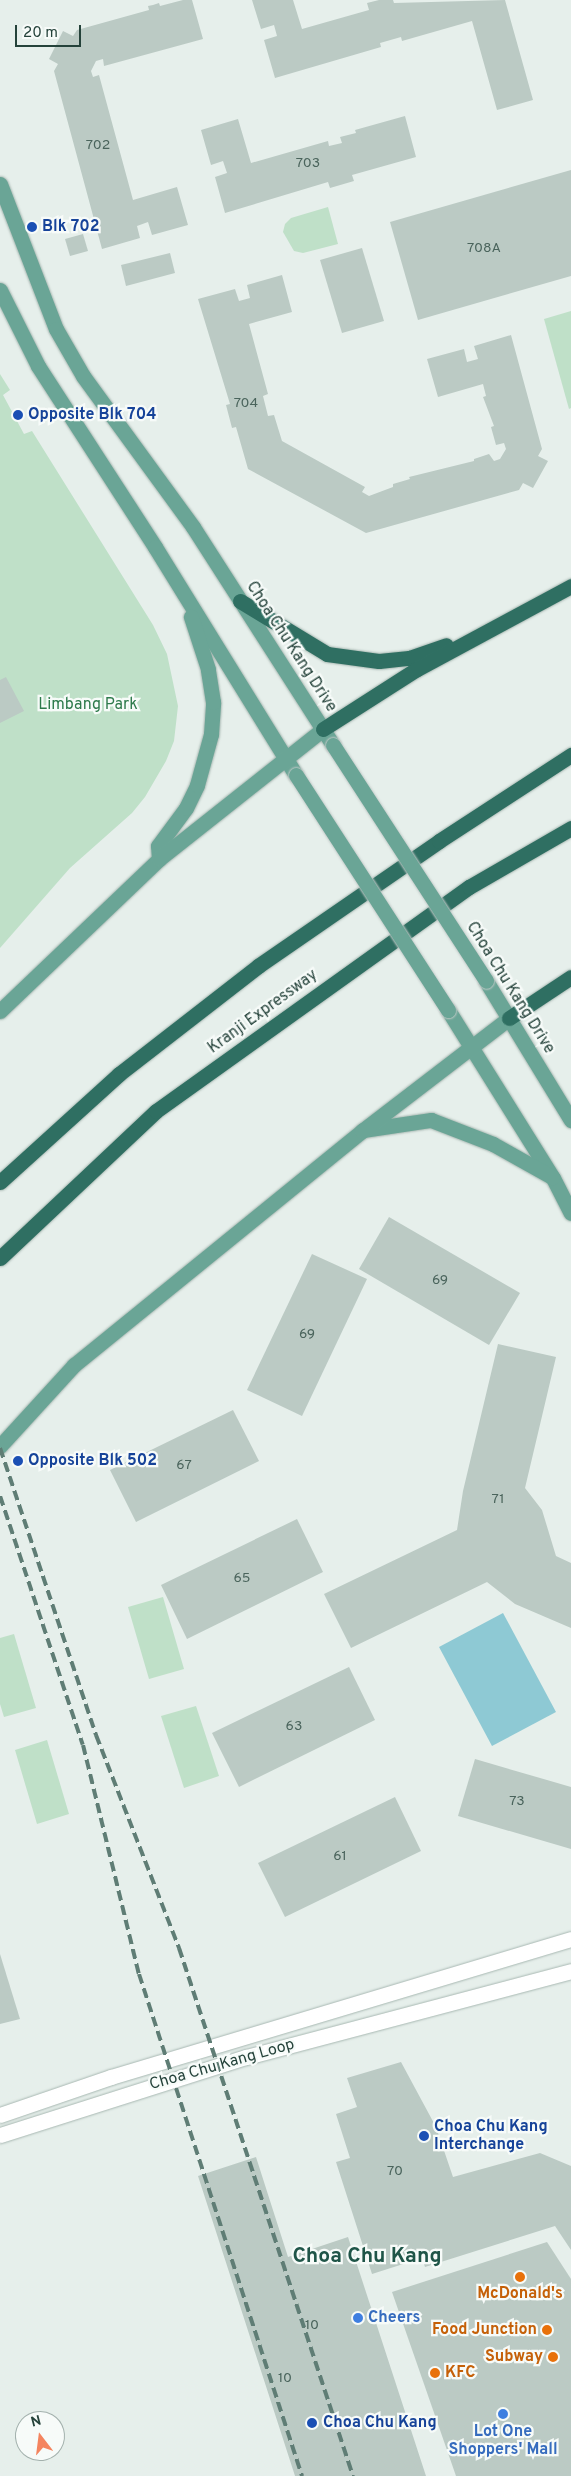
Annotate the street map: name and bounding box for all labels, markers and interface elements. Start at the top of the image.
scale bar [18,15,84,47]
text: 20 m [23,24,58,43]
house number: 702 [86,138,110,154]
house number: 703 [296,156,320,172]
place label: Blk 702 [42,217,100,237]
marker: Blk 702 [26,221,38,233]
house number: 708A [467,241,501,257]
house number: 704 [234,396,258,412]
place label: Opposite Blk 704 [28,405,156,425]
marker: Opposite Blk 704 [12,409,24,421]
street label: Choa Chu Kang Drive [242,578,340,716]
park label: Limbang Park [38,695,138,715]
street label: Choa Chu Kang Drive [462,918,558,1058]
street label: Kranji Expressway [205,966,321,1058]
house number: 69 [432,1273,448,1289]
house number: 69 [299,1327,315,1343]
place label: Opposite Blk 502 [28,1451,157,1471]
marker: Opposite Blk 502 [12,1455,24,1467]
house number: 67 [176,1458,192,1474]
house number: 71 [492,1492,504,1508]
house number: 65 [233,1571,251,1587]
house number: 63 [286,1719,302,1735]
house number: 73 [509,1794,525,1810]
house number: 61 [333,1849,347,1865]
street label: Choa Chu Kang Loop [147,2035,297,2095]
place label: Choa Chu Kang Interchange [434,2117,548,2155]
marker: Choa Chu Kang Interchange [418,2130,430,2142]
house number: 70 [387,2164,403,2180]
district label: Choa Chu Kang [292,2244,442,2270]
marker: McDonald's [514,2271,526,2283]
place label: McDonald's [477,2284,563,2304]
place label: Cheers [368,2308,420,2328]
marker: Cheers [352,2312,364,2324]
house number: 10 [305,2318,319,2334]
place label: Food Junction [432,2320,537,2340]
marker: Food Junction [541,2324,553,2336]
place label: Subway [485,2347,543,2367]
marker: Subway [547,2351,559,2363]
place label: KFC [445,2363,475,2383]
marker: KFC [429,2367,441,2379]
house number: 10 [278,2371,292,2387]
marker: Lot One Shoppers' Mall [497,2408,509,2420]
north arrow [15,2411,65,2461]
text: N [29,2412,43,2432]
place label: Choa Chu Kang [323,2413,437,2433]
marker: Choa Chu Kang [305,2416,319,2430]
place label: Lot One Shoppers' Mall [448,2422,558,2460]

